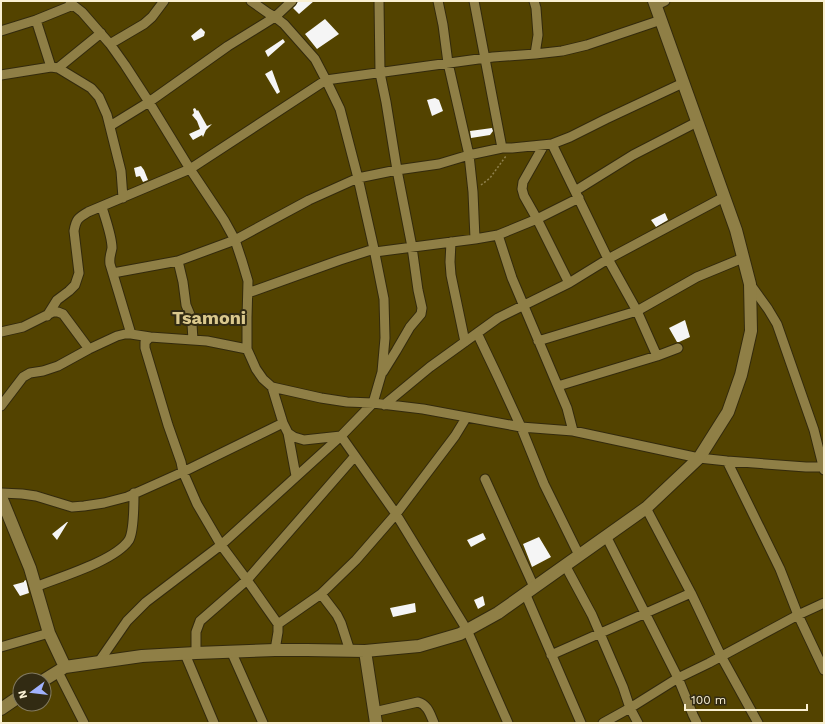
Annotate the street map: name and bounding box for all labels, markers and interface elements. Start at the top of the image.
district label: Tsamoni [172,307,246,328]
north arrow [12,672,52,712]
scale bar [685,686,807,712]
text: N [15,689,30,700]
text: 100 m [691,693,726,707]

